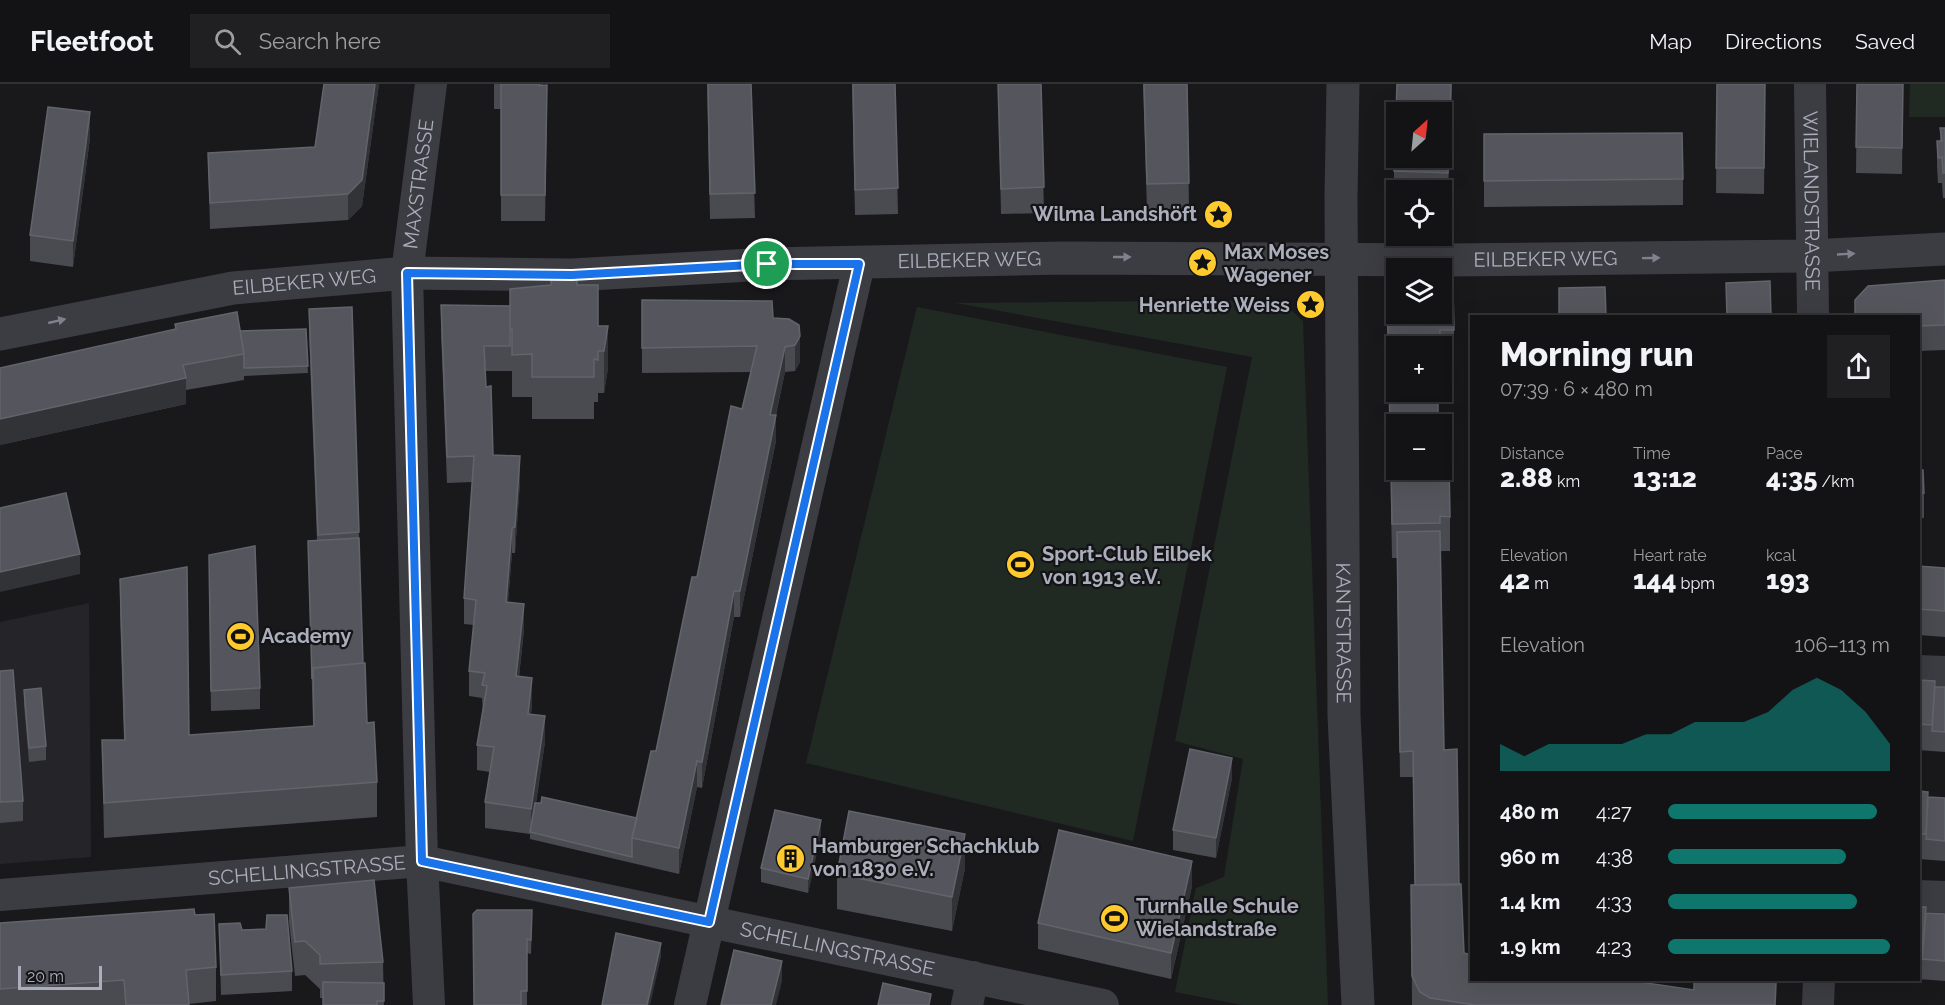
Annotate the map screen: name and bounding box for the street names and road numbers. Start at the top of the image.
street label: WIELANDSTRASSE [1798,111,1825,291]
street label: MAXSTRASSE [398,118,438,250]
street label: EILBEKER WEG [897,246,1042,273]
street label: EILBEKER WEG [1473,246,1618,272]
street label: EILBEKER WEG [231,264,377,300]
street label: KANTSTRASSE [1331,562,1356,704]
street label: SCHELLINGSTRASSE [207,850,407,890]
street label: SCHELLINGSTRASSE [738,917,937,981]

